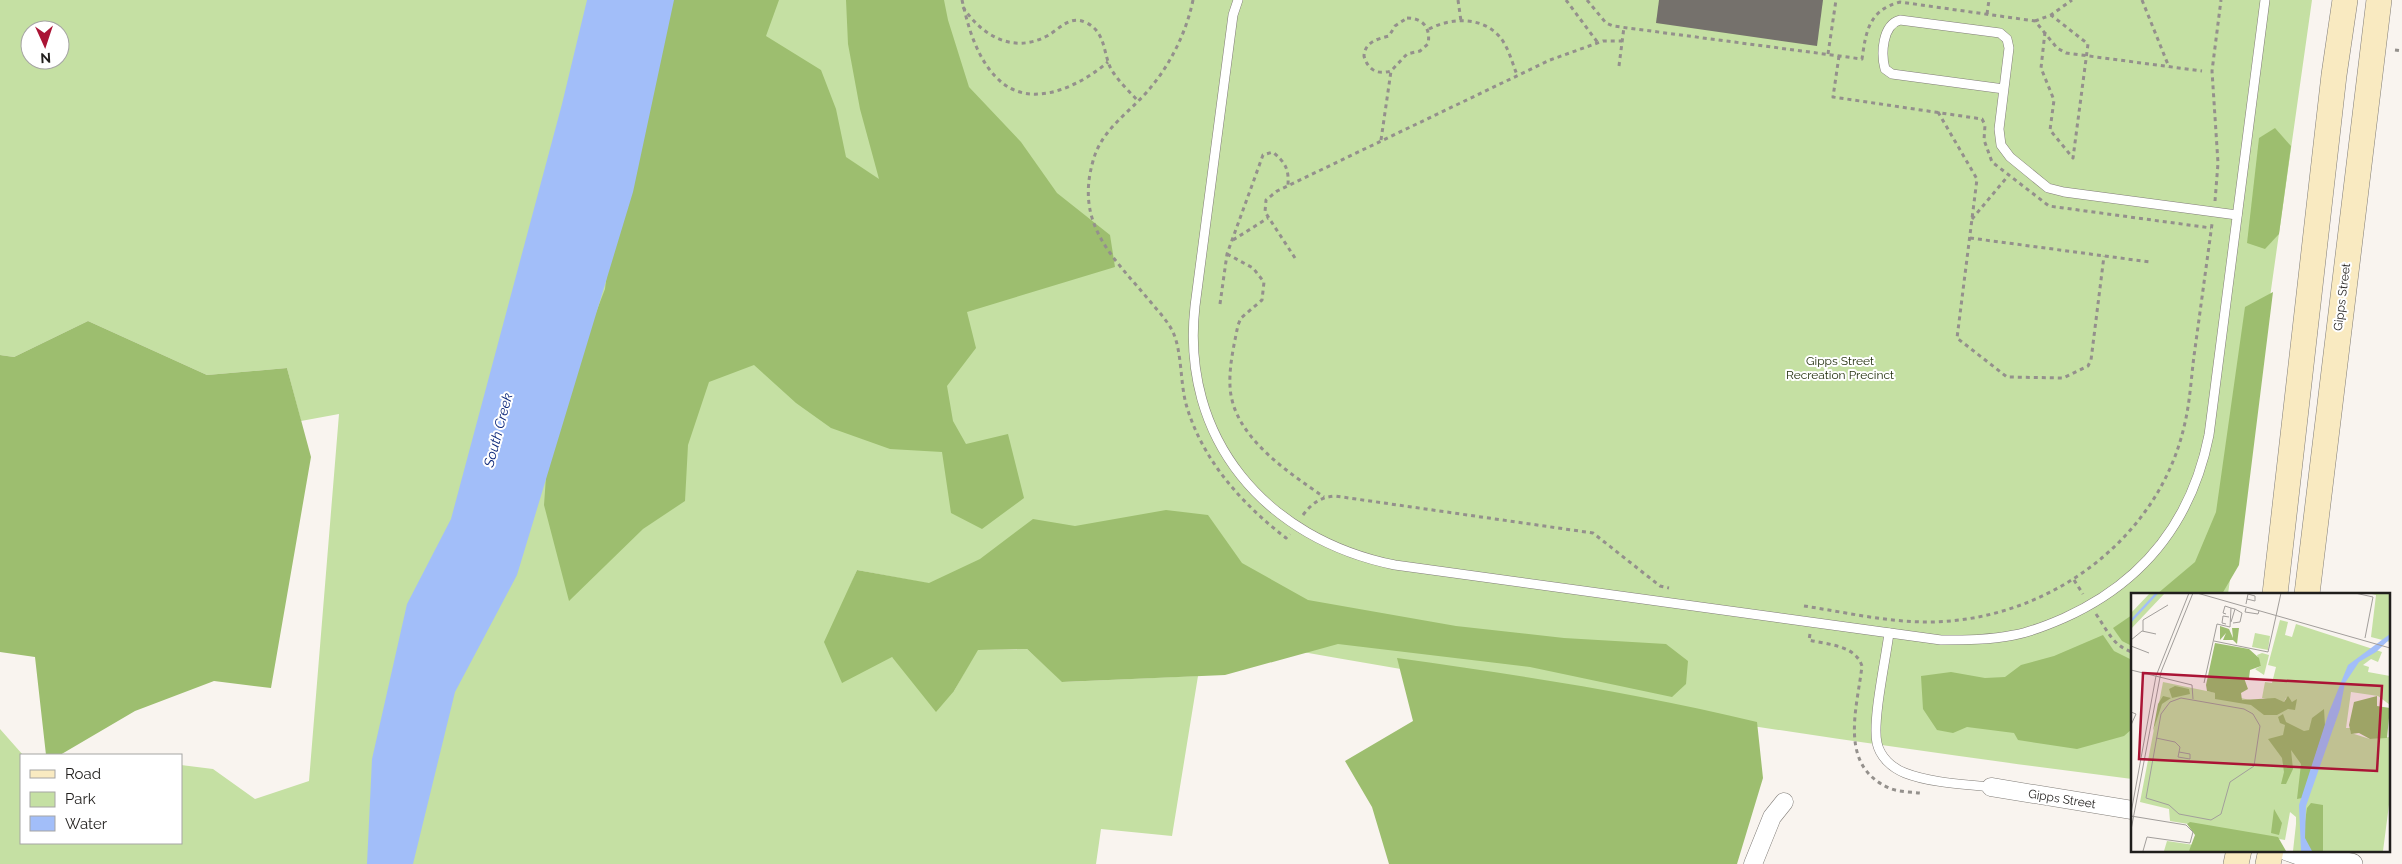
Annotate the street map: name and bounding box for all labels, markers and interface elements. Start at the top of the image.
north arrow [20,20,70,70]
text: N [40,50,51,66]
street label: Gipps Street [2331,262,2353,332]
park label: Gipps Street Recreation Precinct [1786,354,1894,382]
water label: South Creek [480,391,516,470]
inset map [2131,593,2390,852]
legend [20,754,182,844]
text: Road [65,765,101,783]
street label: Gipps Street [2027,787,2097,811]
text: Park [65,790,96,808]
text: Water [65,815,108,833]

